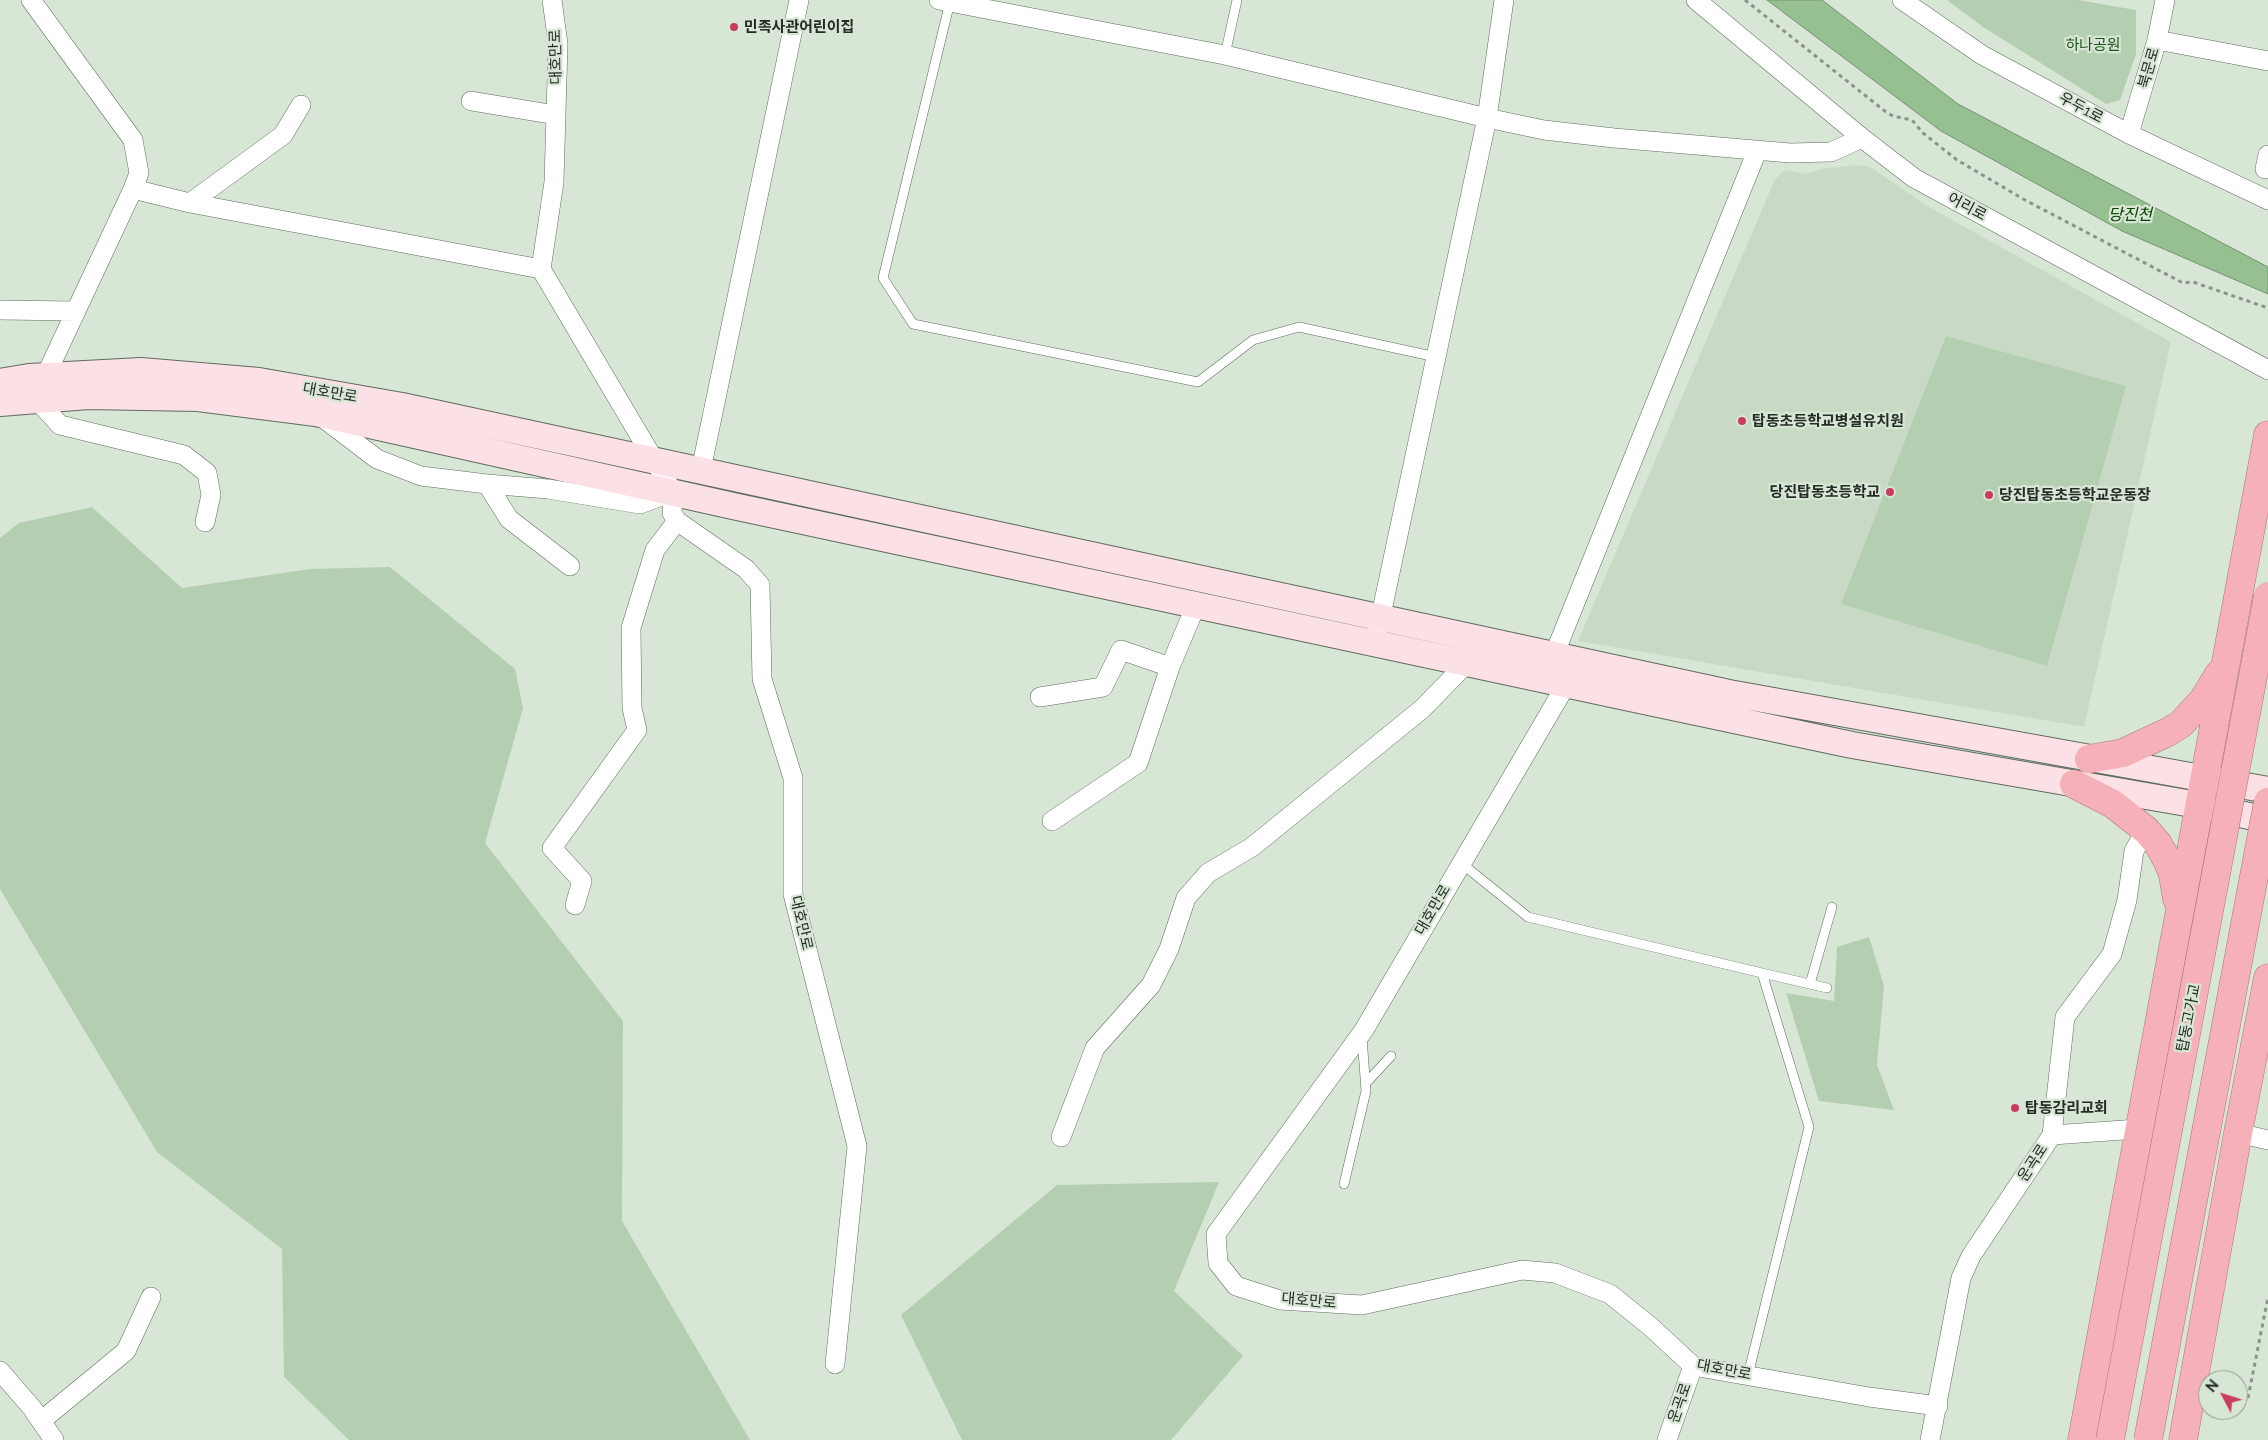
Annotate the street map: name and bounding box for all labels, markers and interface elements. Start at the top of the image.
place label: 민족사관어린이집 [744,18,854,36]
marker: 민족사관어린이집 [728,21,740,33]
street label: 대호만로 [547,29,565,85]
park label: 하나공원 [2065,36,2121,54]
street label: 북문로 [2135,46,2163,90]
street label: 우두1로 [2056,89,2106,127]
street label: 어리로 [1944,189,1990,225]
water label: 당진천 [2108,205,2152,225]
street label: 대호만로 [301,379,359,407]
place label: 탑동초등학교병설유치원 [1752,412,1904,430]
marker: 탑동초등학교병설유치원 [1736,415,1748,427]
place label: 당진탑동초등학교 [1770,483,1880,501]
marker: 당진탑동초등학교 [1884,486,1896,498]
place label: 당진탑동초등학교운동장 [1999,486,2151,504]
marker: 당진탑동초등학교운동장 [1983,489,1995,501]
street label: 대호만로 [1411,882,1455,938]
street label: 대호만로 [786,894,816,952]
street label: 탑동고가교 [2174,982,2204,1054]
place label: 탑동감리교회 [2025,1099,2108,1117]
marker: 탑동감리교회 [2009,1102,2021,1114]
street label: 운곡로 [2014,1141,2052,1185]
street label: 대호만로 [1281,1290,1337,1312]
street label: 대호만로 [1695,1356,1753,1384]
north arrow [2198,1370,2248,1420]
text: N [2203,1377,2222,1395]
street label: 운곡로 [1665,1380,1695,1426]

